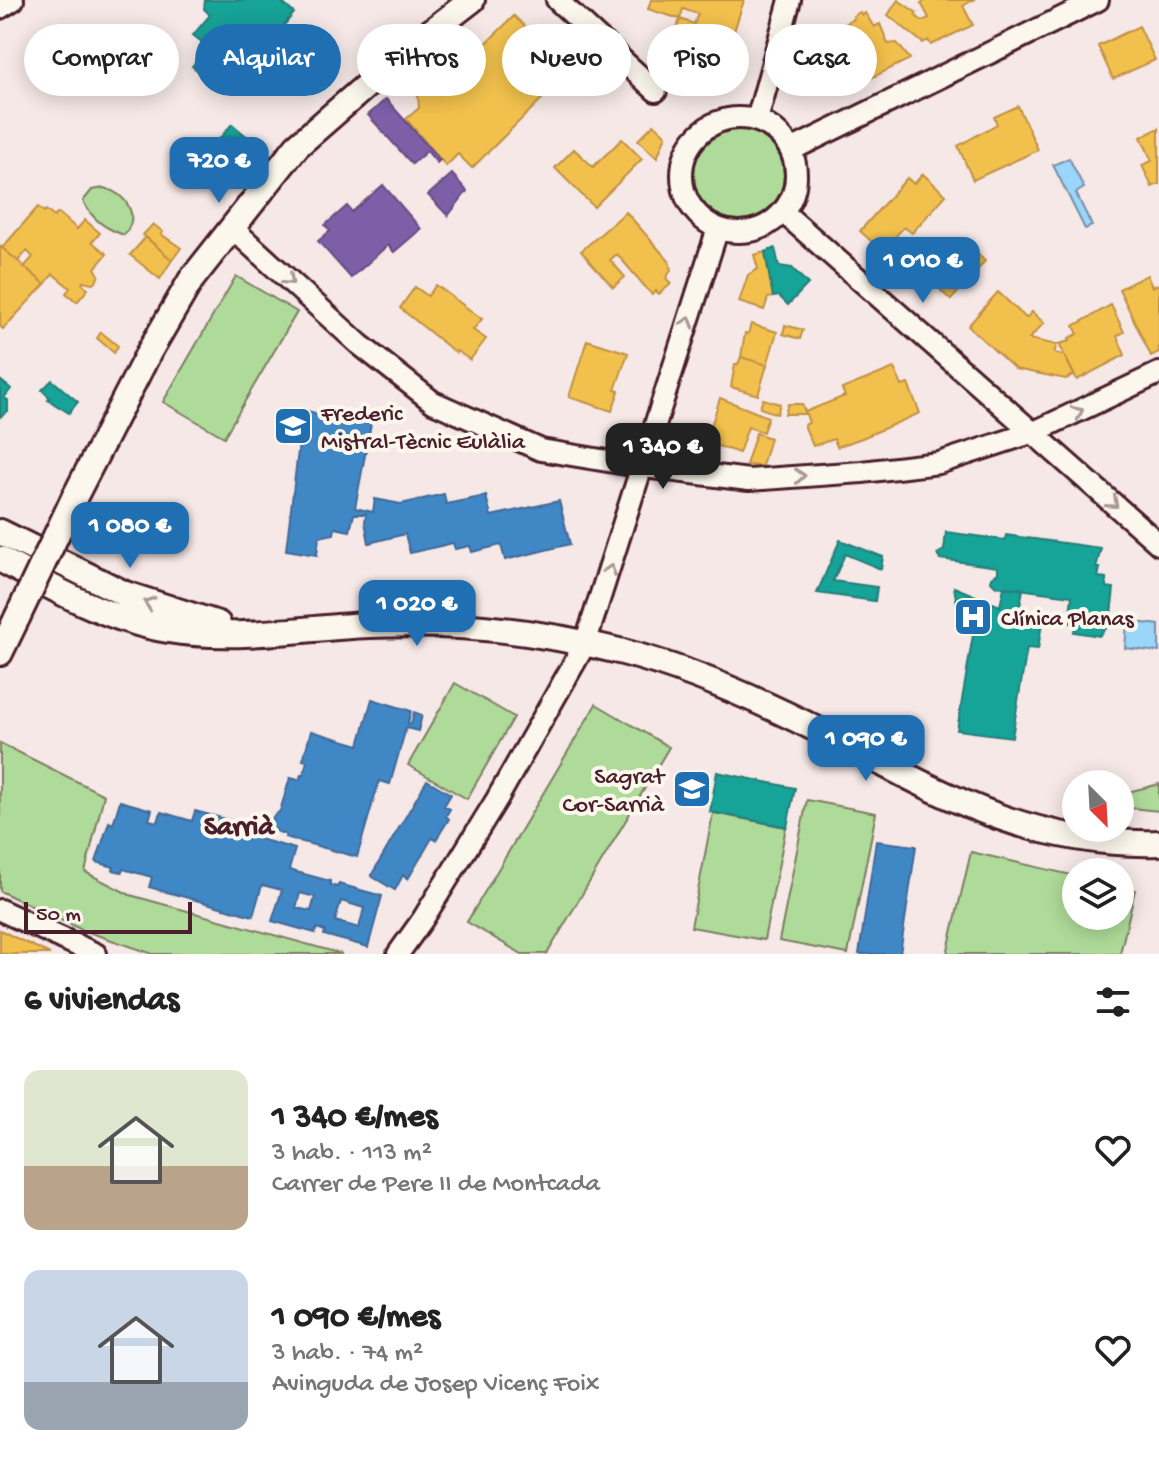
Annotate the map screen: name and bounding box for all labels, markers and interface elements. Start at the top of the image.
chip: Comprar [24,24,179,96]
chip: Alquilar [195,24,341,96]
chip: Filtros [357,24,486,96]
chip: Nuevo [502,24,631,96]
chip: Piso [647,24,749,96]
chip: Casa [765,24,877,96]
pin: 720 € [163,137,275,205]
text: 720 € [188,147,250,178]
pin: 1 010 € [849,237,997,305]
text: 1 010 € [884,247,962,278]
one-way arrow [280,271,294,286]
one-way arrow [679,316,695,330]
place label: Frederic Mistral-Tècnic Eulàlia [320,401,526,458]
school or university icon: Frederic Mistral-Tècnic Eulàlia [272,405,314,447]
one-way arrow [1069,406,1084,422]
pin: 1 340 € [589,423,737,491]
text: 1 340 € [624,433,702,464]
one-way arrow [794,468,807,485]
one-way arrow [1103,493,1118,508]
pin: 1 080 € [56,502,204,570]
text: 1 080 € [89,512,171,543]
one-way arrow [600,564,616,578]
pin: 1 020 € [343,580,491,648]
text: 1 020 € [377,590,457,621]
one-way arrow [143,596,157,612]
hospital icon: Clínica Planas [952,596,994,638]
place label: Clínica Planas [1001,606,1135,635]
pin: 1 090 € [792,715,940,783]
text: 1 090 € [826,725,906,756]
place label: Sagrat Cor-Sarrià [563,764,666,821]
school or university icon: Sagrat Cor-Sarrià [671,768,713,810]
north arrow [1062,770,1134,842]
map controls [1062,770,1134,930]
district label: Sarrià [204,812,275,845]
button: layers [1062,858,1134,930]
scale bar [24,898,192,934]
text: 50 m [36,903,81,929]
icon: filters [1091,980,1135,1024]
text: 6 viviendas [24,982,179,1022]
text: 1 340 €/mes [272,1099,437,1139]
icon: home [88,1102,184,1198]
icon: heart [1091,1128,1135,1172]
text: 3 hab. · 113 m² [272,1139,432,1170]
text: Carrer de Pere II de Montcada [272,1170,600,1201]
text: 1 090 €/mes [272,1299,440,1339]
icon: home [88,1302,184,1398]
icon: heart [1091,1328,1135,1372]
text: 3 hab. · 74 m² [272,1339,423,1370]
text: Avinguda de Josep Vicenç Foix [272,1370,599,1401]

